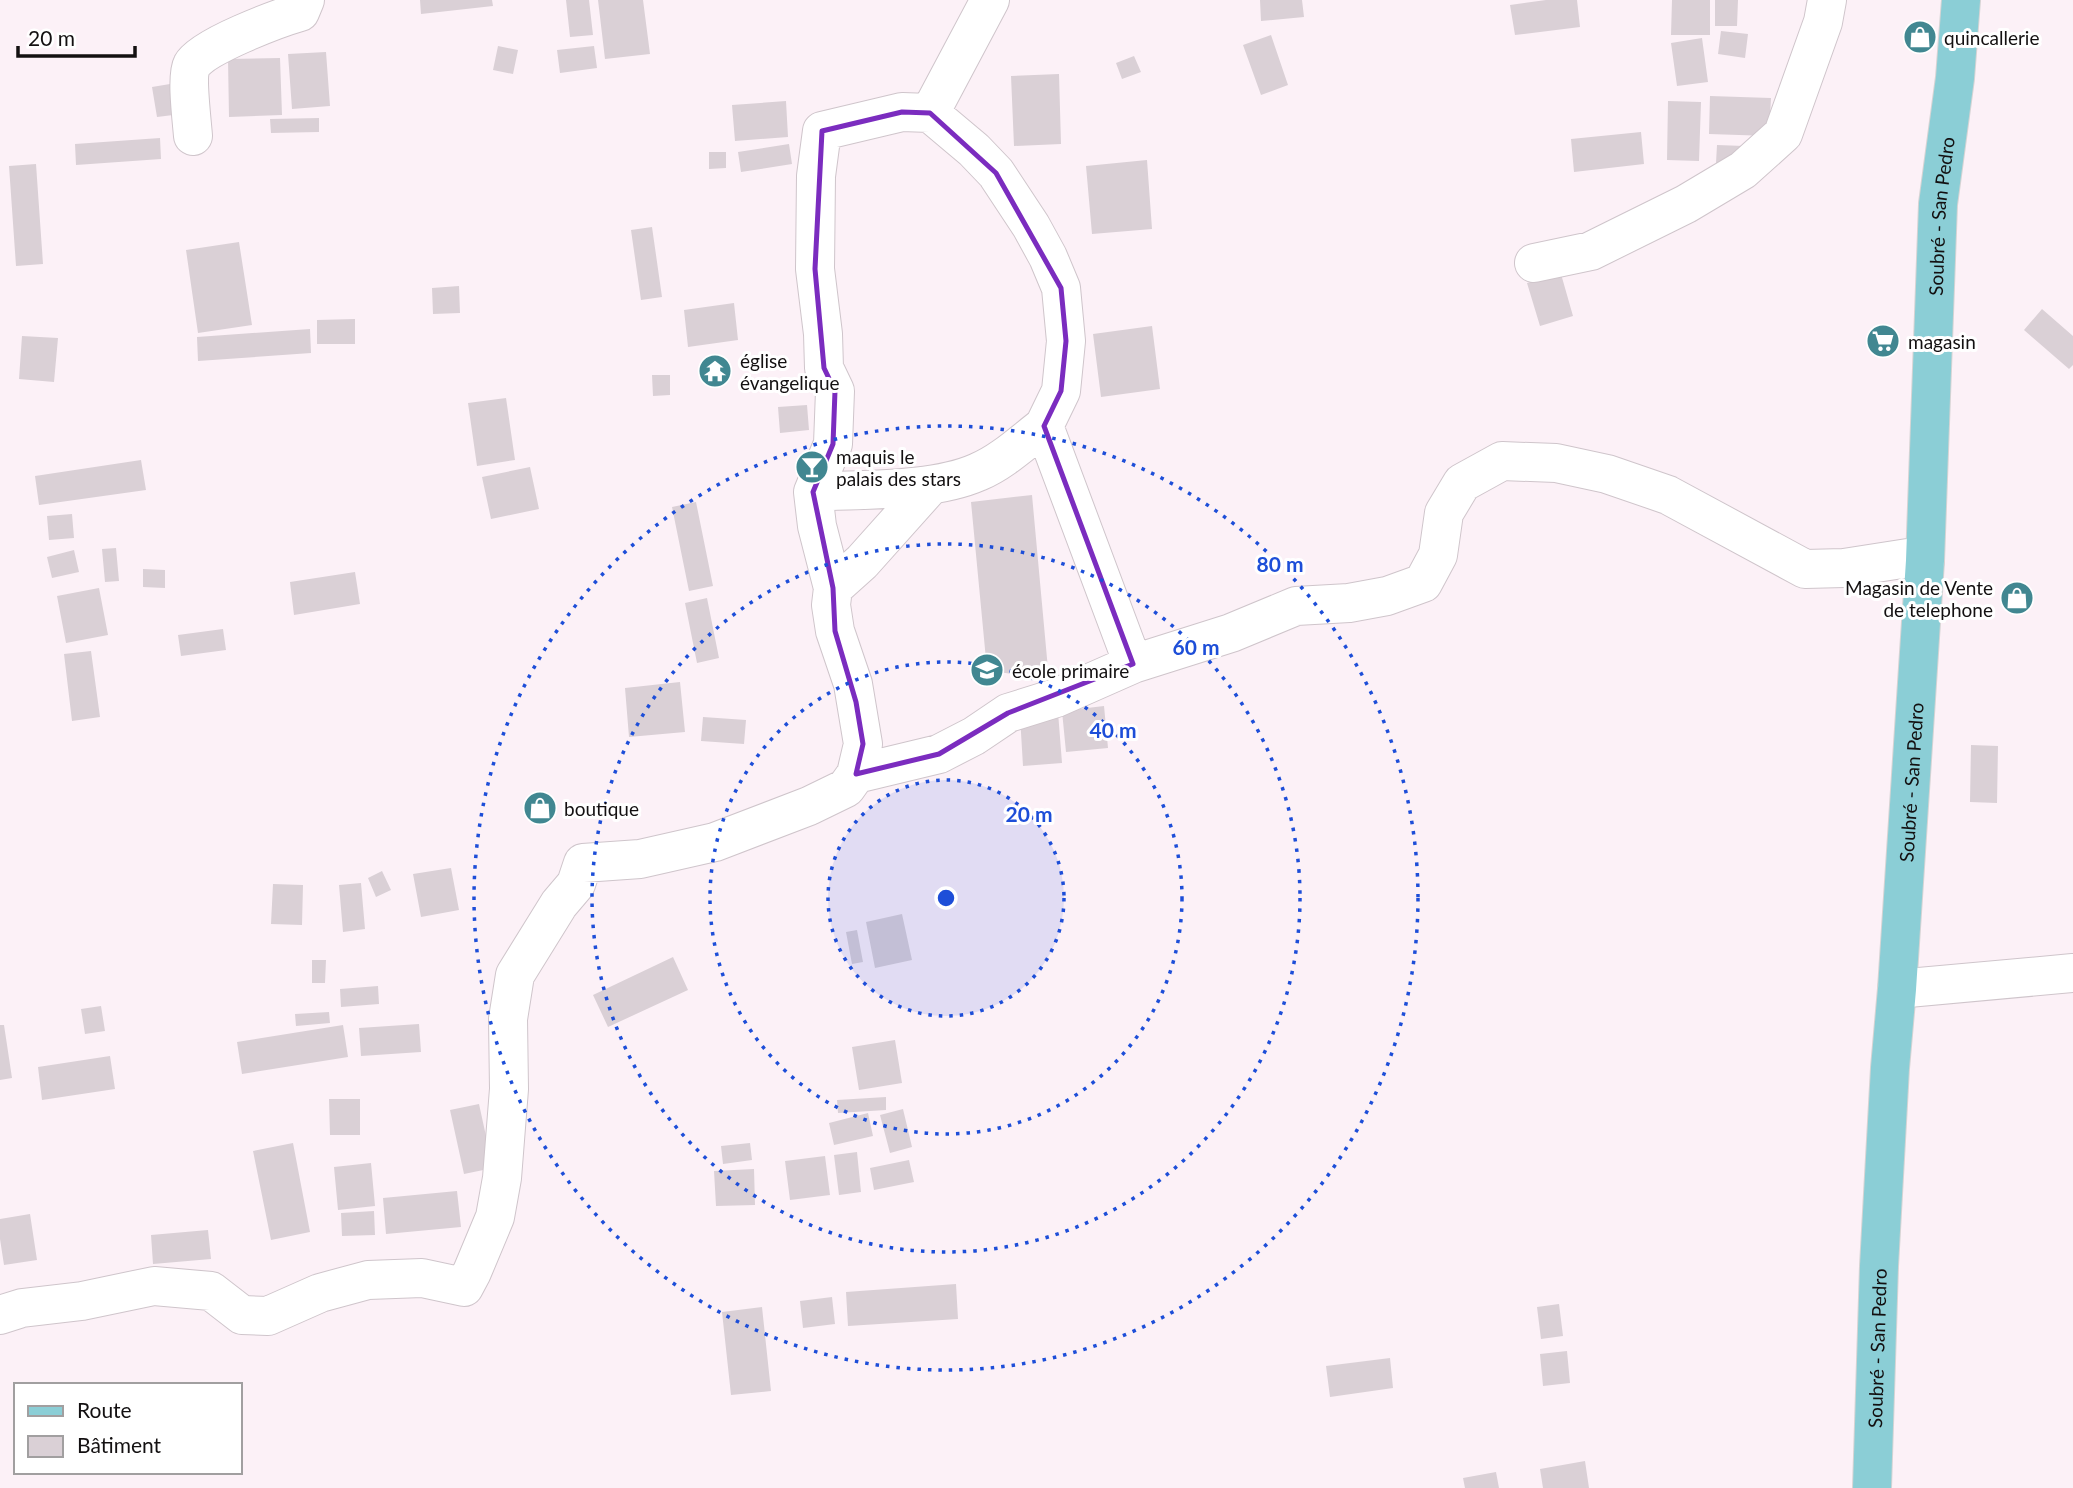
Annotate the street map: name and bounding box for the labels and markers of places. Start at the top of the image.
shop icon: quincallerie [1901,18,1939,56]
place label: quincallerie [1944,26,2039,49]
supermarket icon: magasin [1864,322,1902,360]
place label: magasin [1908,330,1976,353]
place label: église évangelique [740,349,840,394]
temple icon: église évangelique [696,352,734,390]
place label: maquis le palais des stars [836,445,961,490]
bar icon: maquis le palais des stars [793,448,831,486]
place label: Magasin de Vente de telephone [1845,576,1993,621]
shop icon: Magasin de Vente de telephone [1998,579,2036,617]
school or university icon: école primaire [968,651,1006,689]
place label: école primaire [1012,659,1129,682]
shop icon: boutique [521,789,559,827]
place label: boutique [564,797,639,820]
centre of rings [934,886,958,910]

